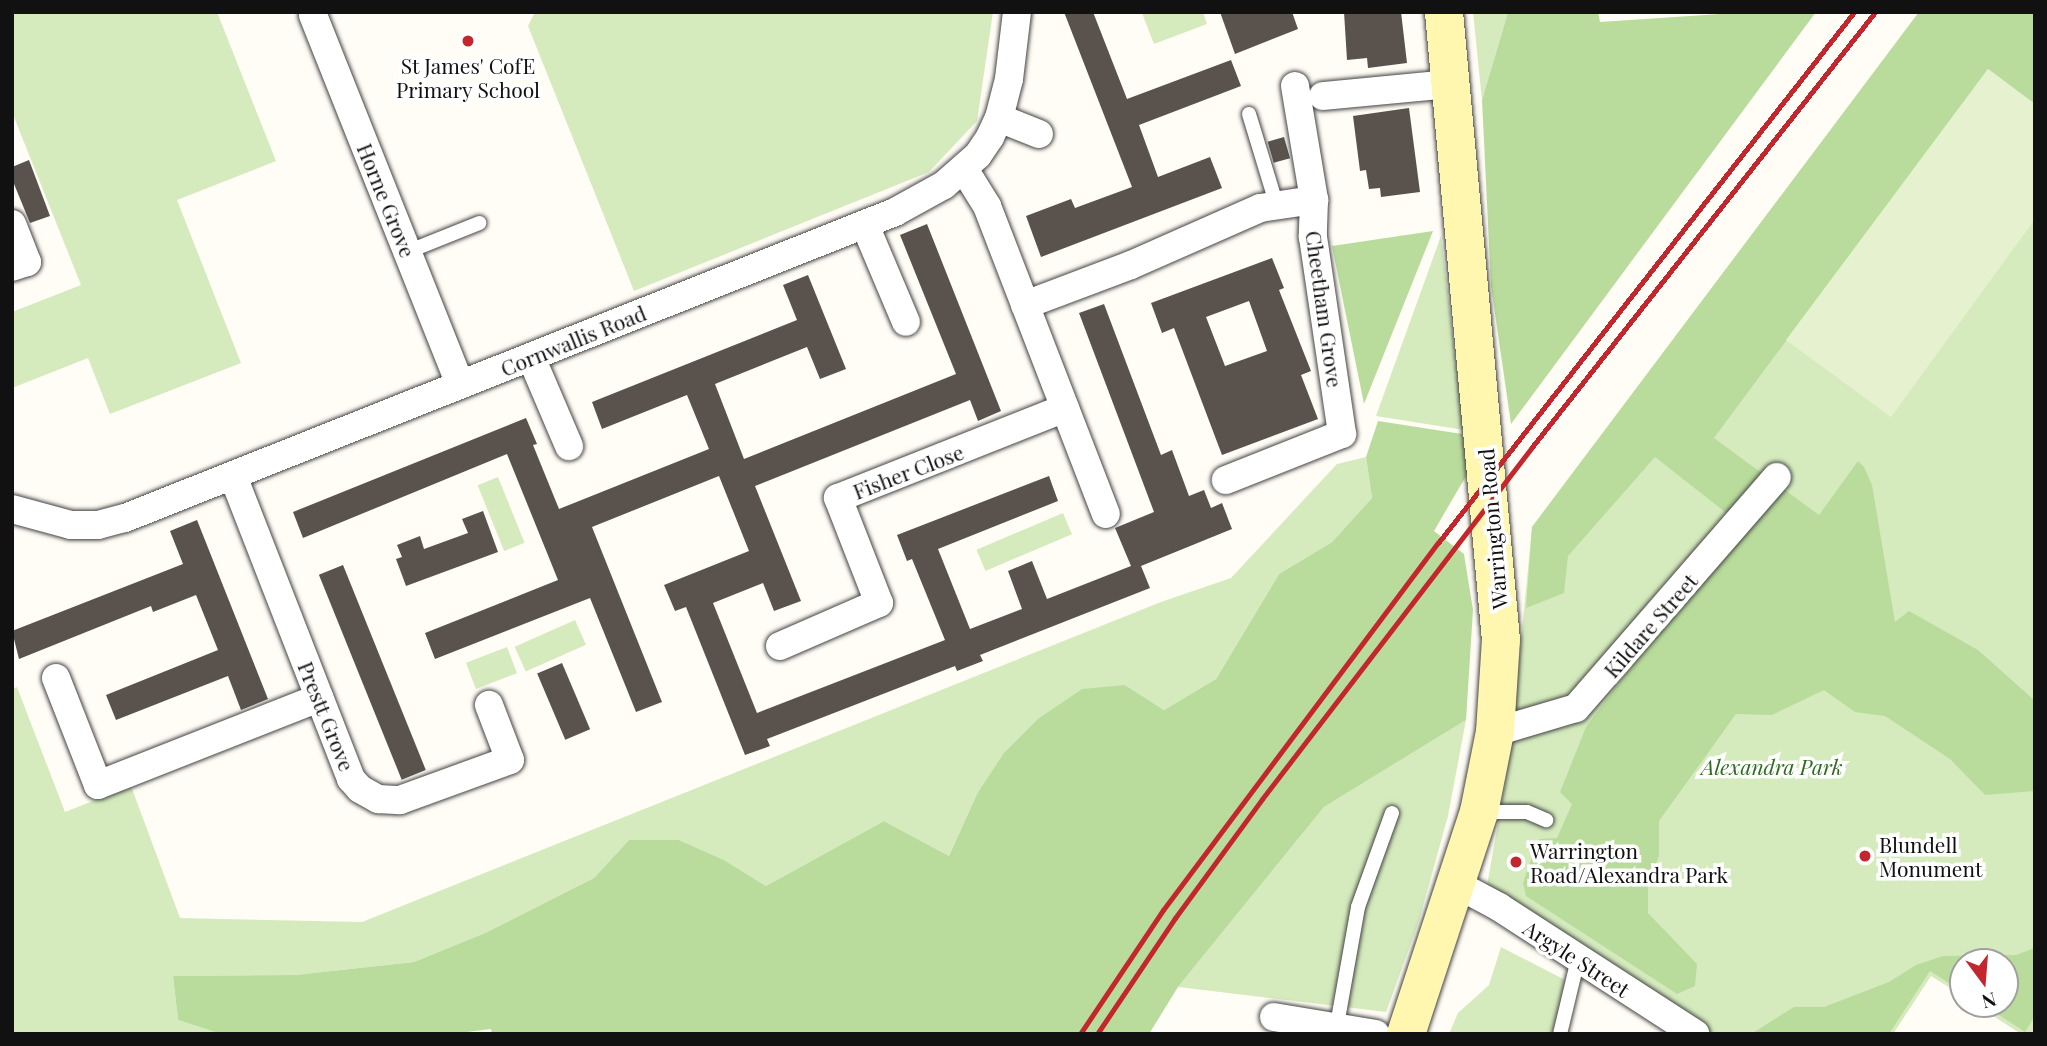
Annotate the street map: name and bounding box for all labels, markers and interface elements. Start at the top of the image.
marker: St James' CofE Primary School [460,33,476,49]
place label: St James' CofE Primary School [396,52,540,102]
street label: Horne Grove [353,139,421,261]
street label: Cheetham Grove [1302,229,1348,389]
street label: Cornwallis Road [497,299,649,381]
street label: Fisher Close [849,438,967,504]
street label: Warrington Road [1472,448,1512,610]
street label: Kildare Street [1598,568,1702,682]
street label: Prestt Grove [294,657,360,775]
park label: Alexandra Park [1701,753,1843,779]
place label: Blundell Monument [1879,831,1982,881]
place label: Warrington Road/Alexandra Park [1530,837,1728,887]
marker: Blundell Monument [1857,848,1873,864]
marker: Warrington Road/Alexandra Park [1508,854,1524,870]
street label: Argyle Street [1519,914,1635,1002]
north arrow [1949,948,2019,1018]
text: N [1979,987,1999,1016]

